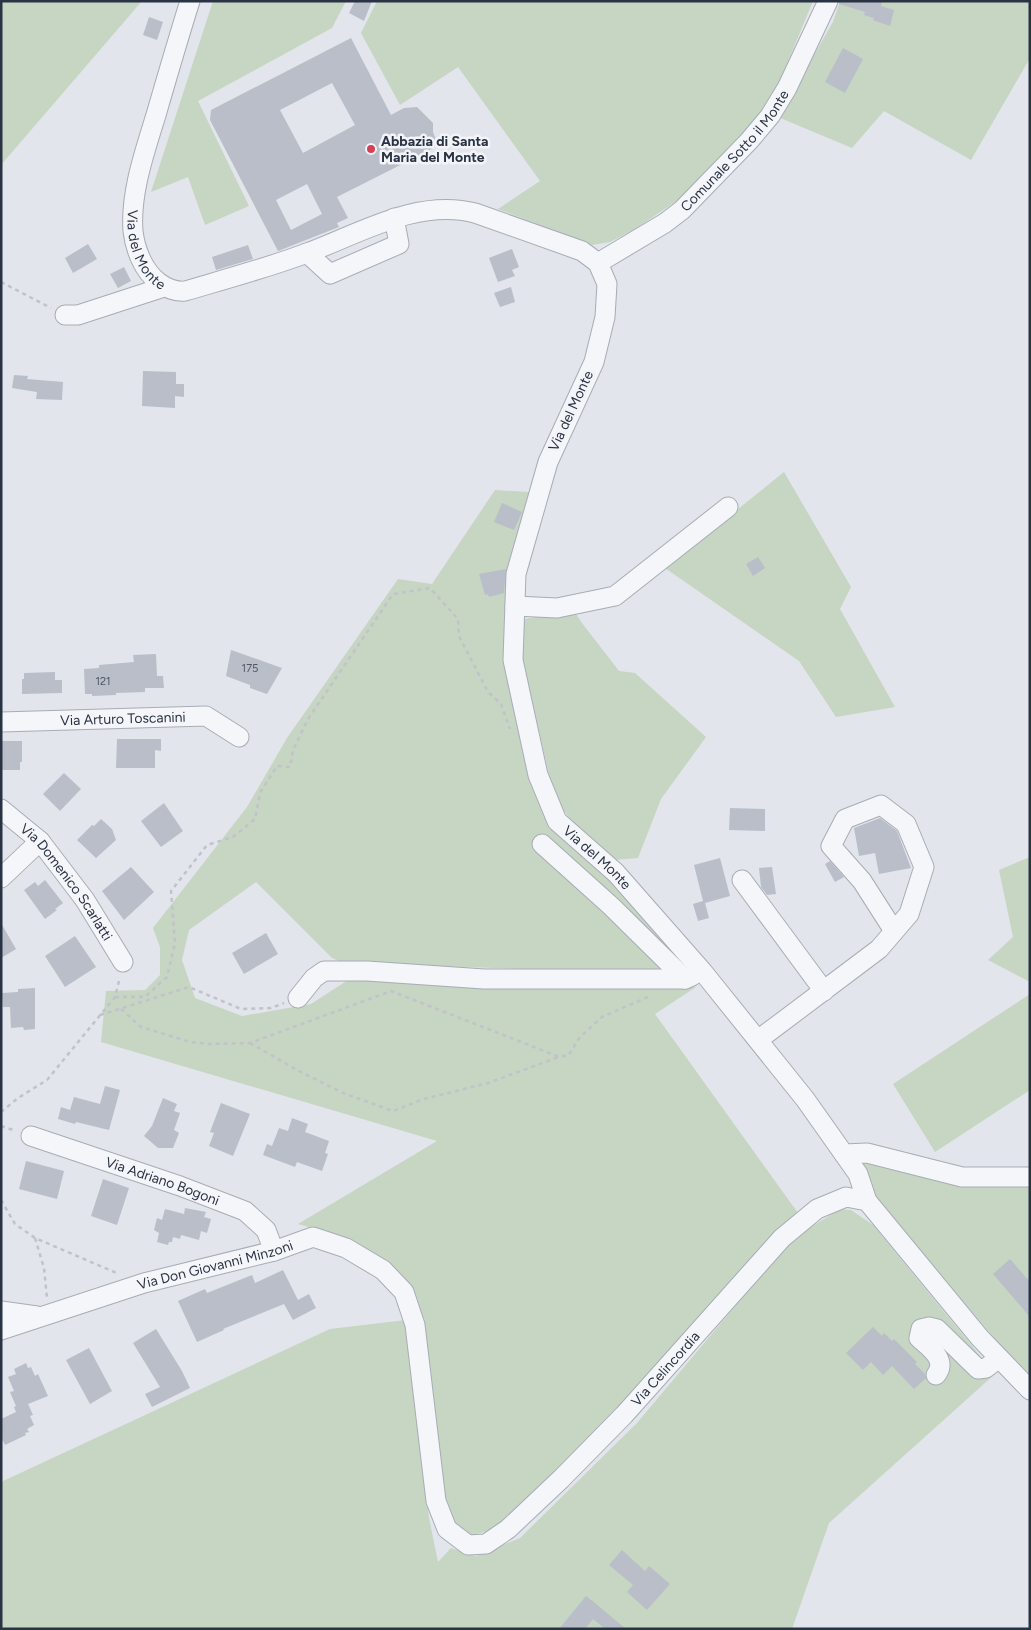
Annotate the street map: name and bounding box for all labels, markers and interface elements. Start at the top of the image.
street label: Comunale Sotto il Monte [677,86,793,215]
place label: Abbazia di Santa Maria del Monte [381,133,489,166]
marker: Abbazia di Santa Maria del Monte [365,143,377,155]
street label: Via del Monte [124,209,169,293]
street label: Via del Monte [545,368,597,454]
house number: 175 [242,662,258,675]
house number: 121 [95,675,111,688]
street label: Via Arturo Toscanini [60,708,186,729]
street label: Via Domenico Scarlatti [17,820,116,944]
street label: Via del Monte [560,822,635,893]
street label: Via Adriano Bogoni [103,1153,222,1209]
street label: Via Don Giovanni Minzoni [135,1236,295,1293]
street label: Via Celincordia [628,1328,703,1410]

